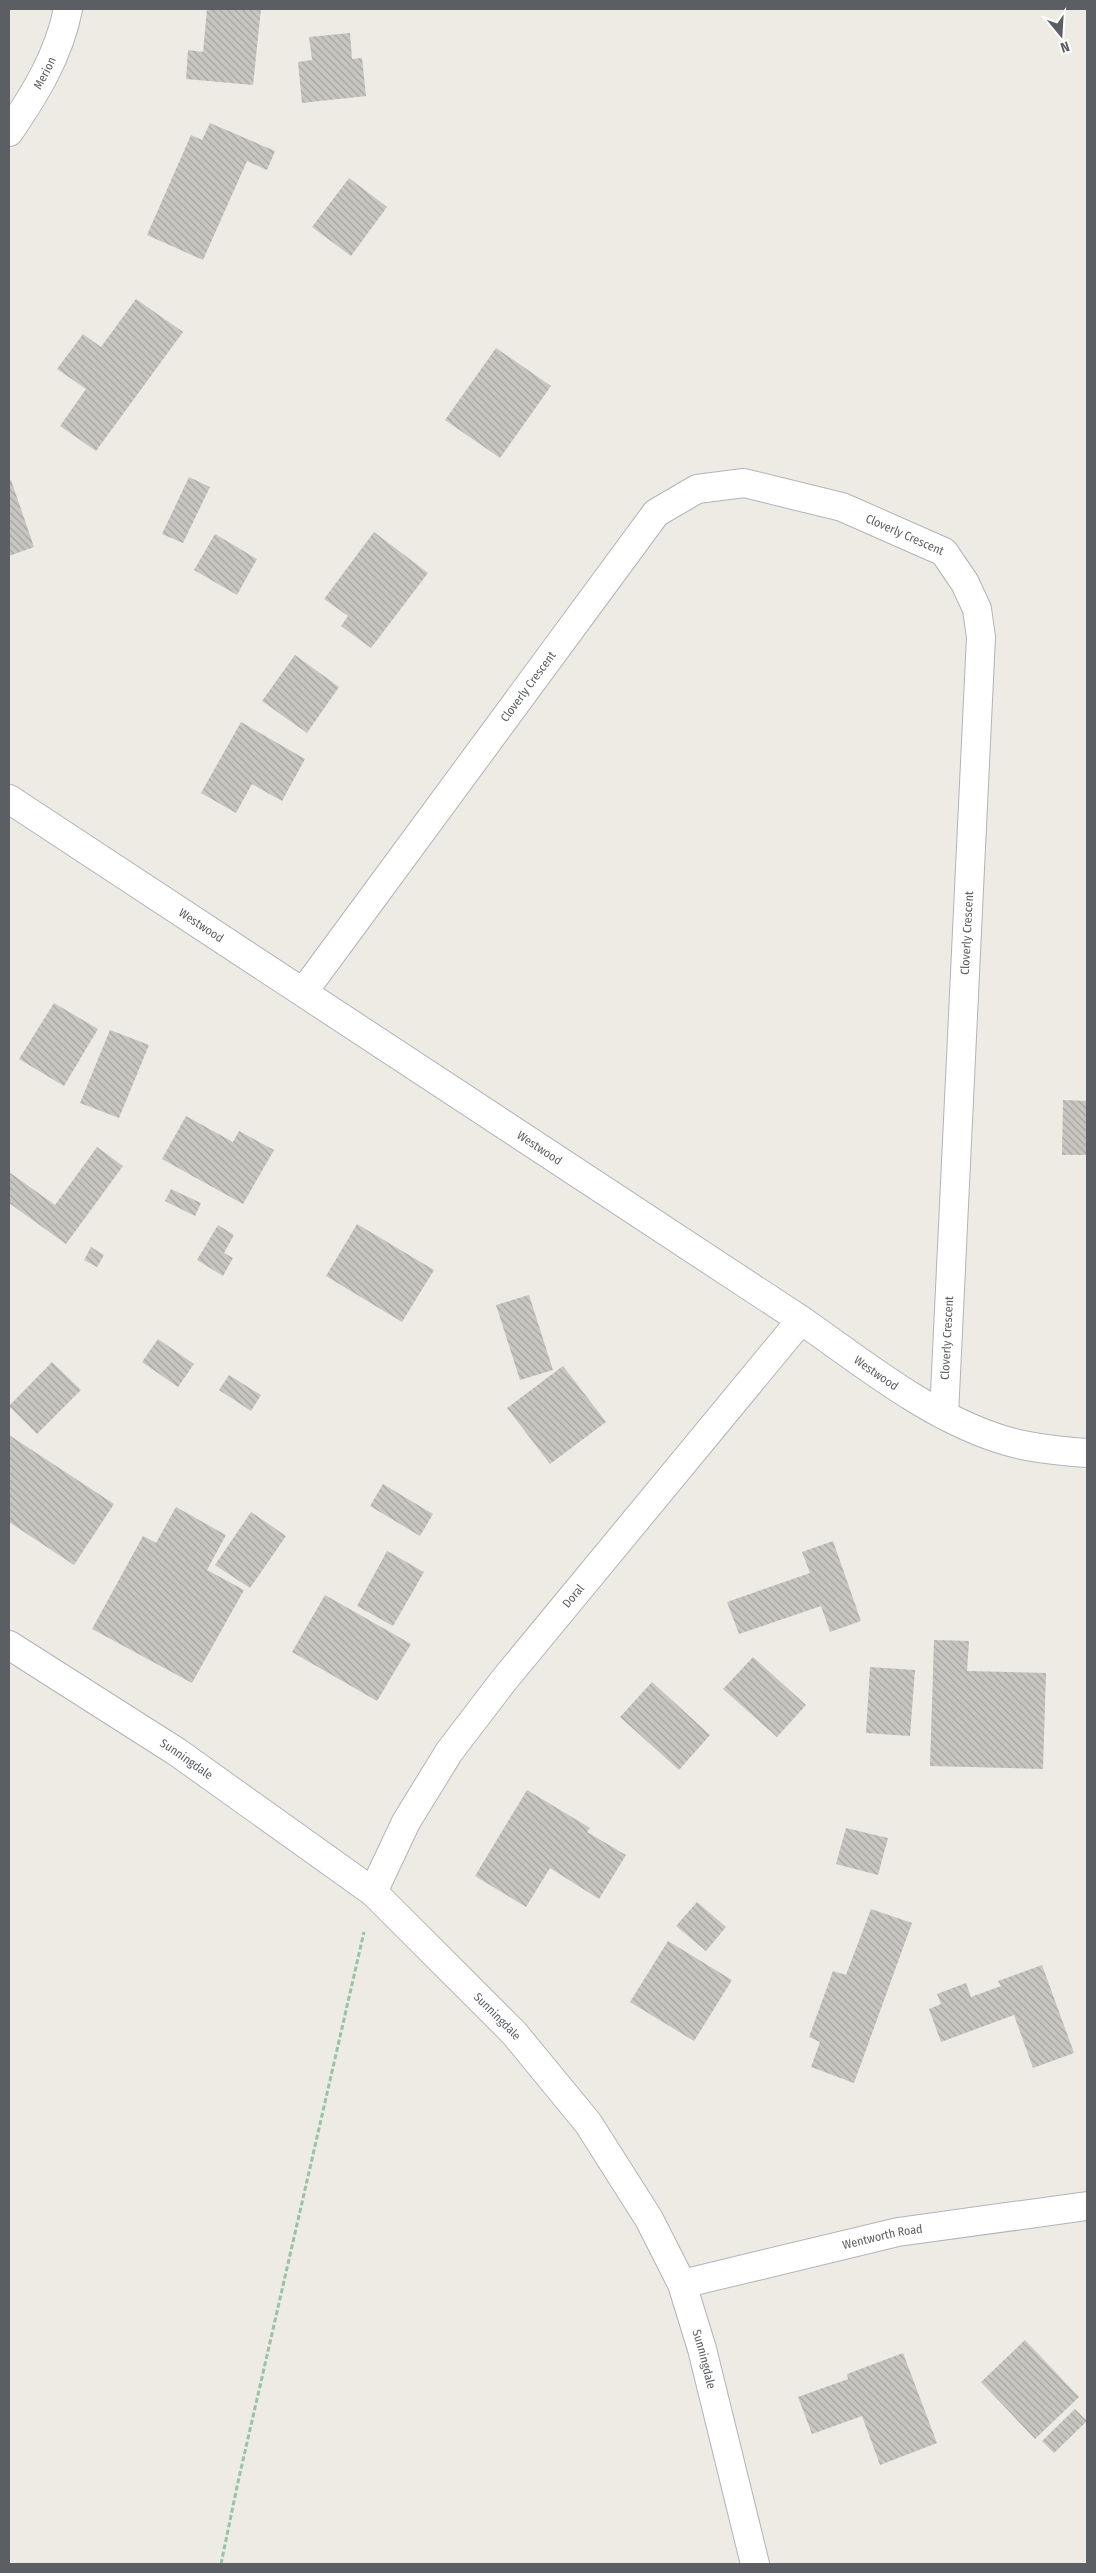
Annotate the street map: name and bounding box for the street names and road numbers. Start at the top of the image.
street label: Merion [31,55,59,92]
street label: Cloverly Crescent [863,511,946,558]
street label: Cloverly Crescent [498,649,559,725]
street label: Cloverly Crescent [958,891,976,975]
street label: Westwood [176,906,226,945]
street label: Westwood [514,1128,565,1168]
street label: Cloverly Crescent [938,1296,956,1380]
street label: Westwood [851,1353,901,1393]
street label: Doral [560,1582,587,1611]
street label: Sunningdale [158,1736,216,1782]
street label: Sunningdale [471,1990,524,2043]
street label: Wentworth Road [841,2222,923,2252]
street label: Sunningdale [689,2328,719,2390]

